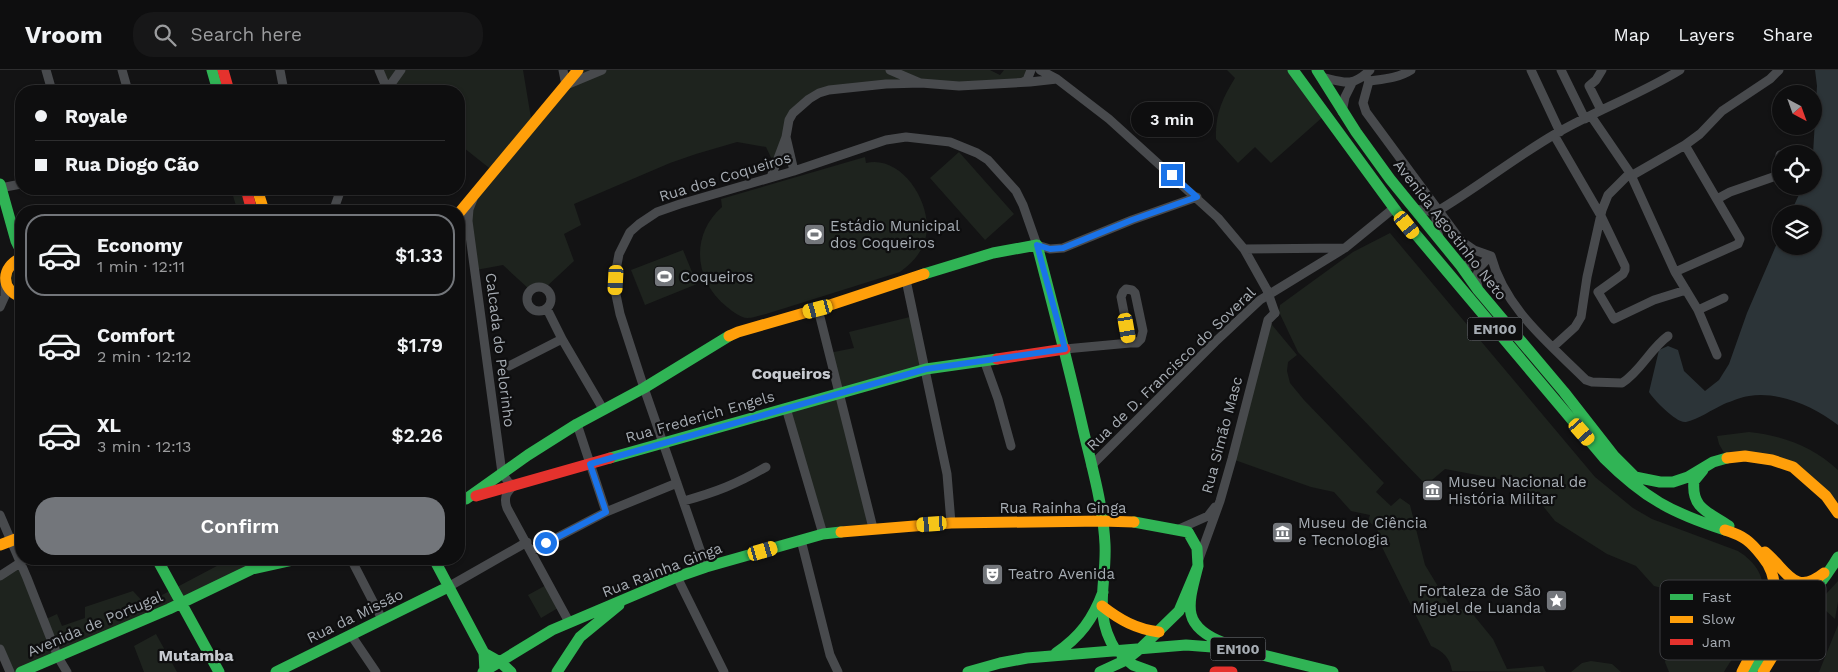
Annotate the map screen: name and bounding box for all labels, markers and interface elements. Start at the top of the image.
search box [133,12,483,57]
text: Vroom [25,21,103,49]
icon: search [151,21,179,49]
text: Search here [191,23,302,46]
text: Map [1613,24,1650,45]
text: Layers [1678,24,1735,45]
text: Share [1763,24,1813,45]
north arrow [1772,85,1822,135]
map controls [1772,85,1822,255]
callout: 3 min [1131,102,1213,138]
text: Royale [65,105,128,128]
text: 3 min [1150,110,1194,129]
button: locate [1772,145,1822,195]
street label: Rua dos Coqueiros [657,148,793,206]
text: Rua Diogo Cão [65,153,199,176]
street label: Avenida Agostinho Neto [1389,156,1511,304]
route end [1161,164,1183,186]
button: layers [1772,205,1822,255]
car [1391,209,1422,241]
place label: Estádio Municipal dos Coqueiros [830,217,960,252]
sports icon: Estádio Municipal dos Coqueiros [802,223,826,247]
icon: car [37,233,82,278]
text: Economy [97,234,182,257]
text: $1.33 [395,244,443,267]
text: 1 min · 12:11 [97,257,185,276]
car [607,265,624,295]
sports icon: Coqueiros [652,265,676,289]
place label: Coqueiros [680,268,753,286]
street label: Calcada do Pelorinho [482,272,518,428]
street label: Rua de D. Francisco do Soveral [1083,283,1259,455]
car [801,298,834,320]
car [1117,312,1136,344]
road number: EN100 [1468,318,1522,340]
icon: car [37,323,82,368]
text: Comfort [97,324,175,347]
text: $1.79 [397,334,443,357]
text: 2 min · 12:12 [97,347,191,366]
district label: Coqueiros [751,364,831,383]
street label: Rua Simão Masc [1198,375,1246,495]
street label: Rua Frederich Engels [623,387,777,447]
icon: car [37,413,82,458]
text: XL [97,414,121,437]
car [1566,416,1597,448]
text: $2.26 [392,424,443,447]
text: 3 min · 12:13 [97,437,191,456]
place label: Museu Nacional de História Militar [1448,473,1587,508]
museum icon: Museu Nacional de História Militar [1420,479,1444,503]
button: Confirm [35,497,445,555]
street label: Rua Rainha Ginga [999,499,1127,517]
place label: Museu de Ciência e Tecnologia [1298,514,1428,549]
car [916,515,947,533]
museum icon: Museu de Ciência e Tecnologia [1270,520,1294,544]
route start [535,532,557,554]
street label: Rua Rainha Ginga [599,539,725,601]
car [746,540,779,562]
theatre icon: Teatro Avenida [980,562,1004,586]
place label: Teatro Avenida [1008,565,1115,583]
legend [1660,580,1826,660]
place label: Fortaleza de São Miguel de Luanda [1412,582,1542,617]
street label: Rua da Missão [304,585,406,647]
street label: Avenida de Portugal [25,587,166,661]
place icon: Fortaleza de São Miguel de Luanda [1545,588,1569,612]
text: Fast [1702,589,1731,605]
text: Slow [1702,611,1735,627]
text: Jam [1702,634,1731,650]
road number: EN100 [1210,638,1266,660]
district label: Mutamba [158,646,234,665]

